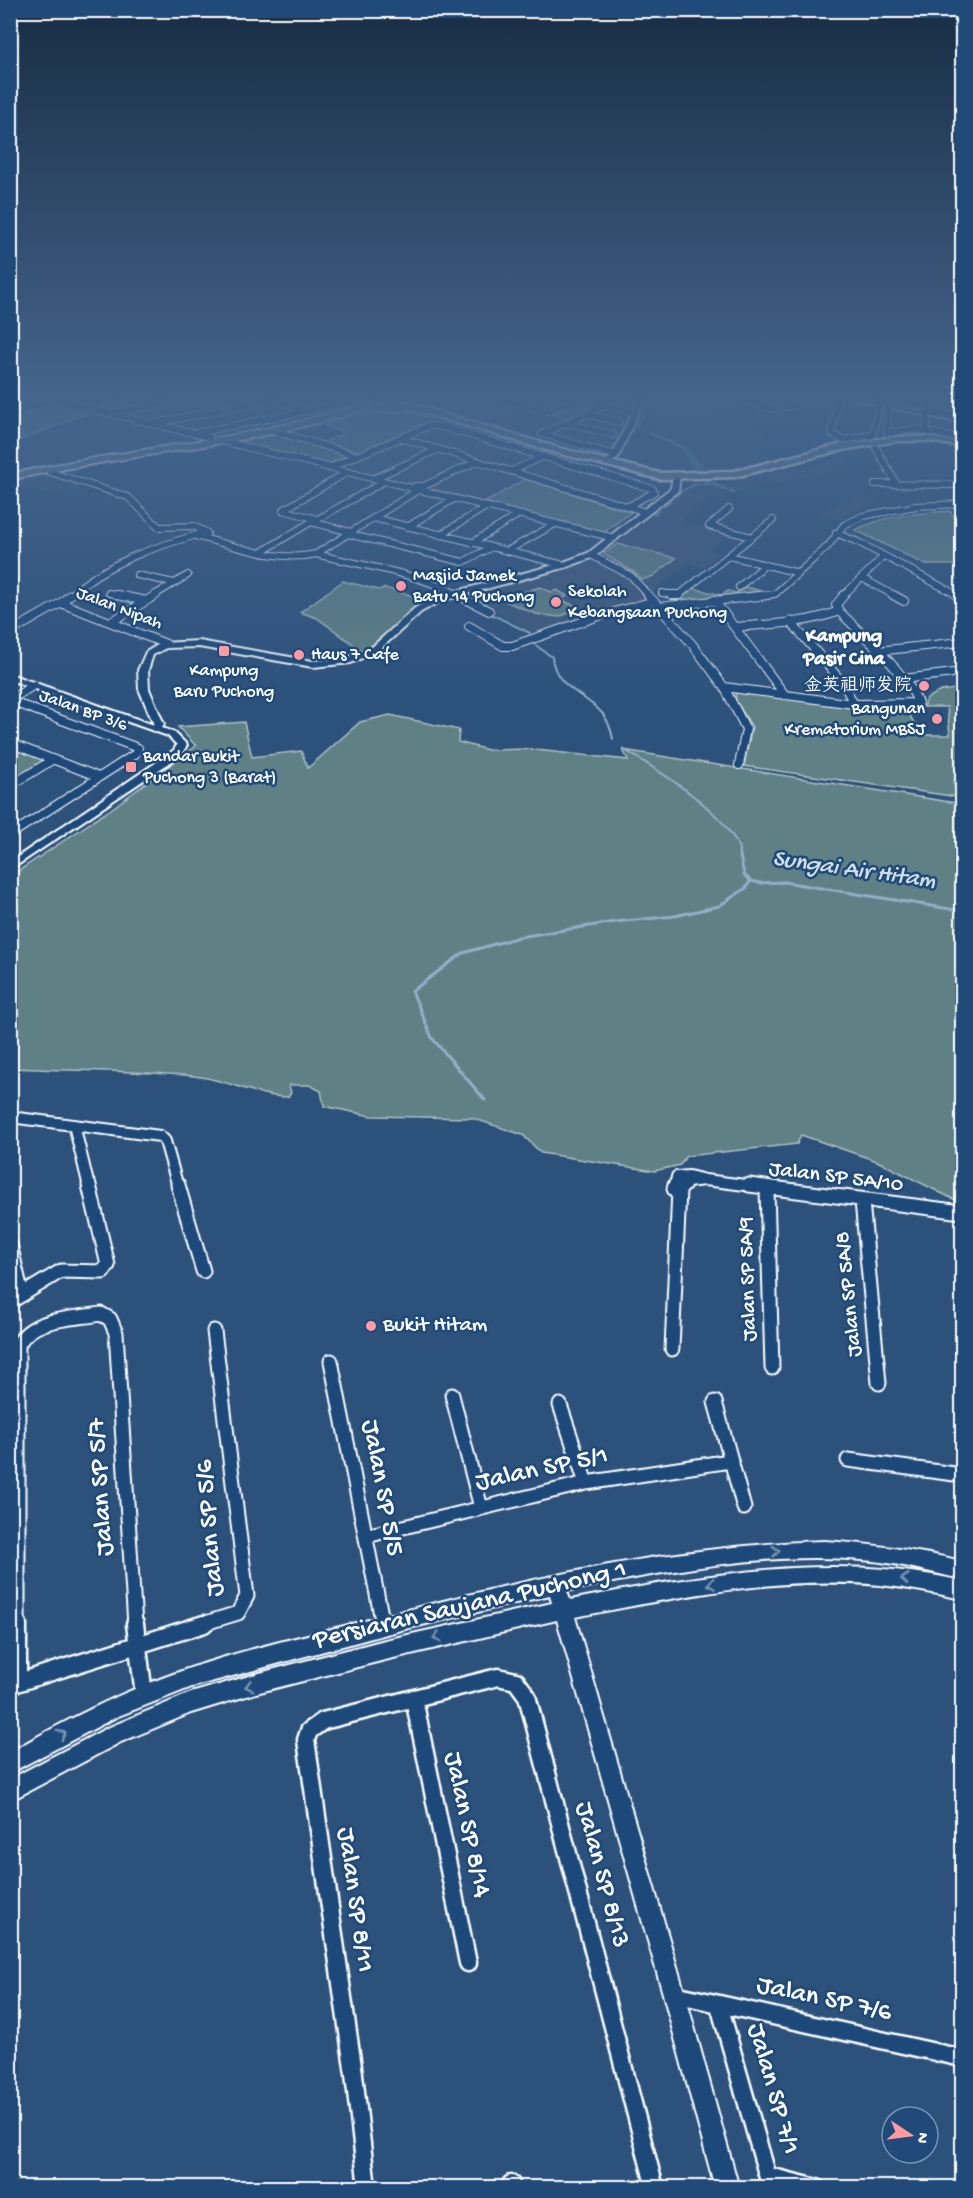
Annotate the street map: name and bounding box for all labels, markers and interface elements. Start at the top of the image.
place label: Masjid Jamek Batu 14 Puchong [412,566,535,608]
marker: Masjid Jamek Batu 14 Puchong [394,579,408,593]
place label: Sekolah Kebangsaan Puchong [568,582,727,624]
street label: Jalan Nipah [73,583,165,635]
marker: Sekolah Kebangsaan Puchong [549,595,563,609]
district label: Kampung Pasir Cina [802,626,886,672]
marker: Kampung Baru Puchong [217,644,231,658]
place label: Haus 7 Cafe [311,645,399,666]
marker: Haus 7 Cafe [292,648,306,662]
place label: Kampung Baru Puchong [173,661,274,703]
place label: 金英祖师发院 [804,675,912,697]
marker: 金英祖师发院 [917,679,931,693]
street label: Jalan BP 3/6 [36,685,131,737]
place label: Bangunan Krematorium MBSJ [785,699,926,741]
marker: Bangunan Krematorium MBSJ [930,712,944,726]
place label: Bandar Bukit Puchong 3 (Barat) [142,747,276,789]
marker: Bandar Bukit Puchong 3 (Barat) [124,760,138,774]
water label: Sungai Air Hitam [771,845,937,897]
street label: Jalan SP 5A/10 [767,1157,905,1199]
street label: Jalan SP 5A/9 [734,1216,764,1342]
street label: Jalan SP 5A/8 [830,1230,870,1358]
place label: Bukit Hitam [382,1313,488,1339]
marker: Bukit Hitam [364,1319,378,1333]
street label: Jalan SP 5/7 [81,1416,123,1557]
street label: Jalan SP 5/5 [352,1417,410,1559]
street label: Jalan SP 5/1 [473,1440,611,1500]
street label: Jalan SP 5/6 [189,1458,233,1598]
one-way arrow [772,1545,781,1558]
street label: Persiaran Saujana Puchong 1 [309,1554,630,1658]
one-way arrow [901,1573,910,1586]
one-way arrow [707,1578,716,1590]
one-way arrow [433,1630,443,1643]
one-way arrow [244,1679,254,1692]
one-way arrow [55,1730,66,1741]
street label: Jalan SP 8/14 [435,1749,497,1901]
street label: Jalan SP 8/13 [566,1799,636,1951]
street label: Jalan SP 8/11 [328,1825,380,1975]
street label: Jalan SP 7/6 [753,1970,895,2030]
street label: Jalan SP 7/1 [738,2020,806,2158]
north arrow [880,2105,940,2165]
text: N [911,2130,932,2145]

